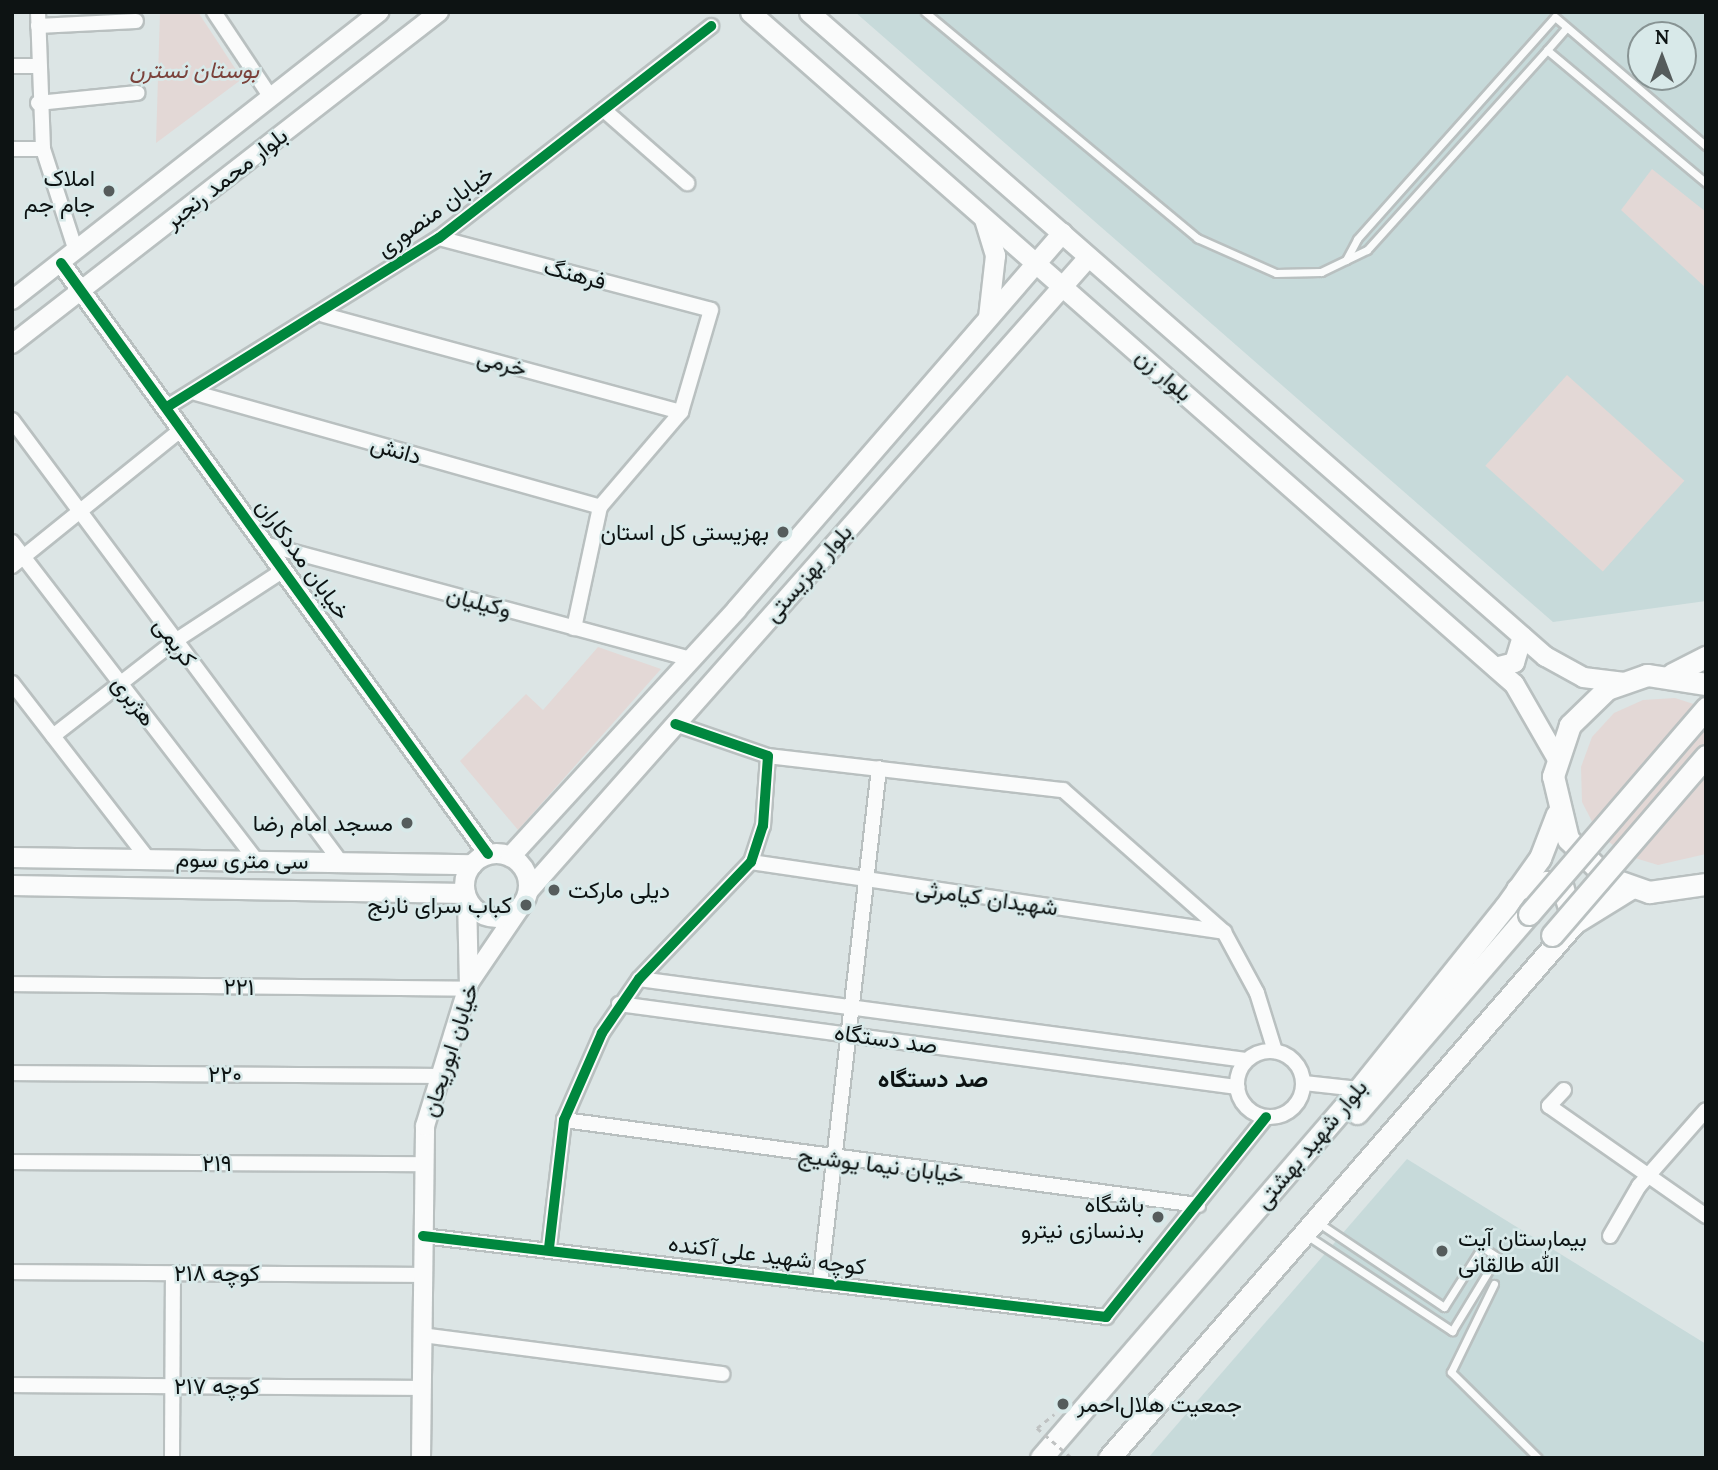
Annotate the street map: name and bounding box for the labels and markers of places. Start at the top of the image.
place label: املاک جام جم [24,164,95,218]
marker: املاک جام جم [101,183,117,199]
place label: بهزیستی کل استان [601,518,769,546]
marker: بهزیستی کل استان [775,524,791,540]
place label: مسجد امام رضا [253,809,393,837]
marker: مسجد امام رضا [399,815,415,831]
place label: دیلی مارکت [568,876,670,904]
marker: دیلی مارکت [546,882,562,898]
place label: کباب سرای نارنج [367,891,512,919]
marker: کباب سرای نارنج [518,897,534,913]
place label: باشگاه بدنسازی نیترو [1021,1190,1144,1244]
marker: باشگاه بدنسازی نیترو [1150,1209,1166,1225]
place label: بیمارستان آیت الله طالقانی [1458,1224,1587,1278]
marker: بیمارستان آیت الله طالقانی [1432,1241,1452,1261]
place label: جمعیت هلال‌احمر [1077,1390,1242,1418]
marker: جمعیت هلال‌احمر [1055,1396,1071,1412]

